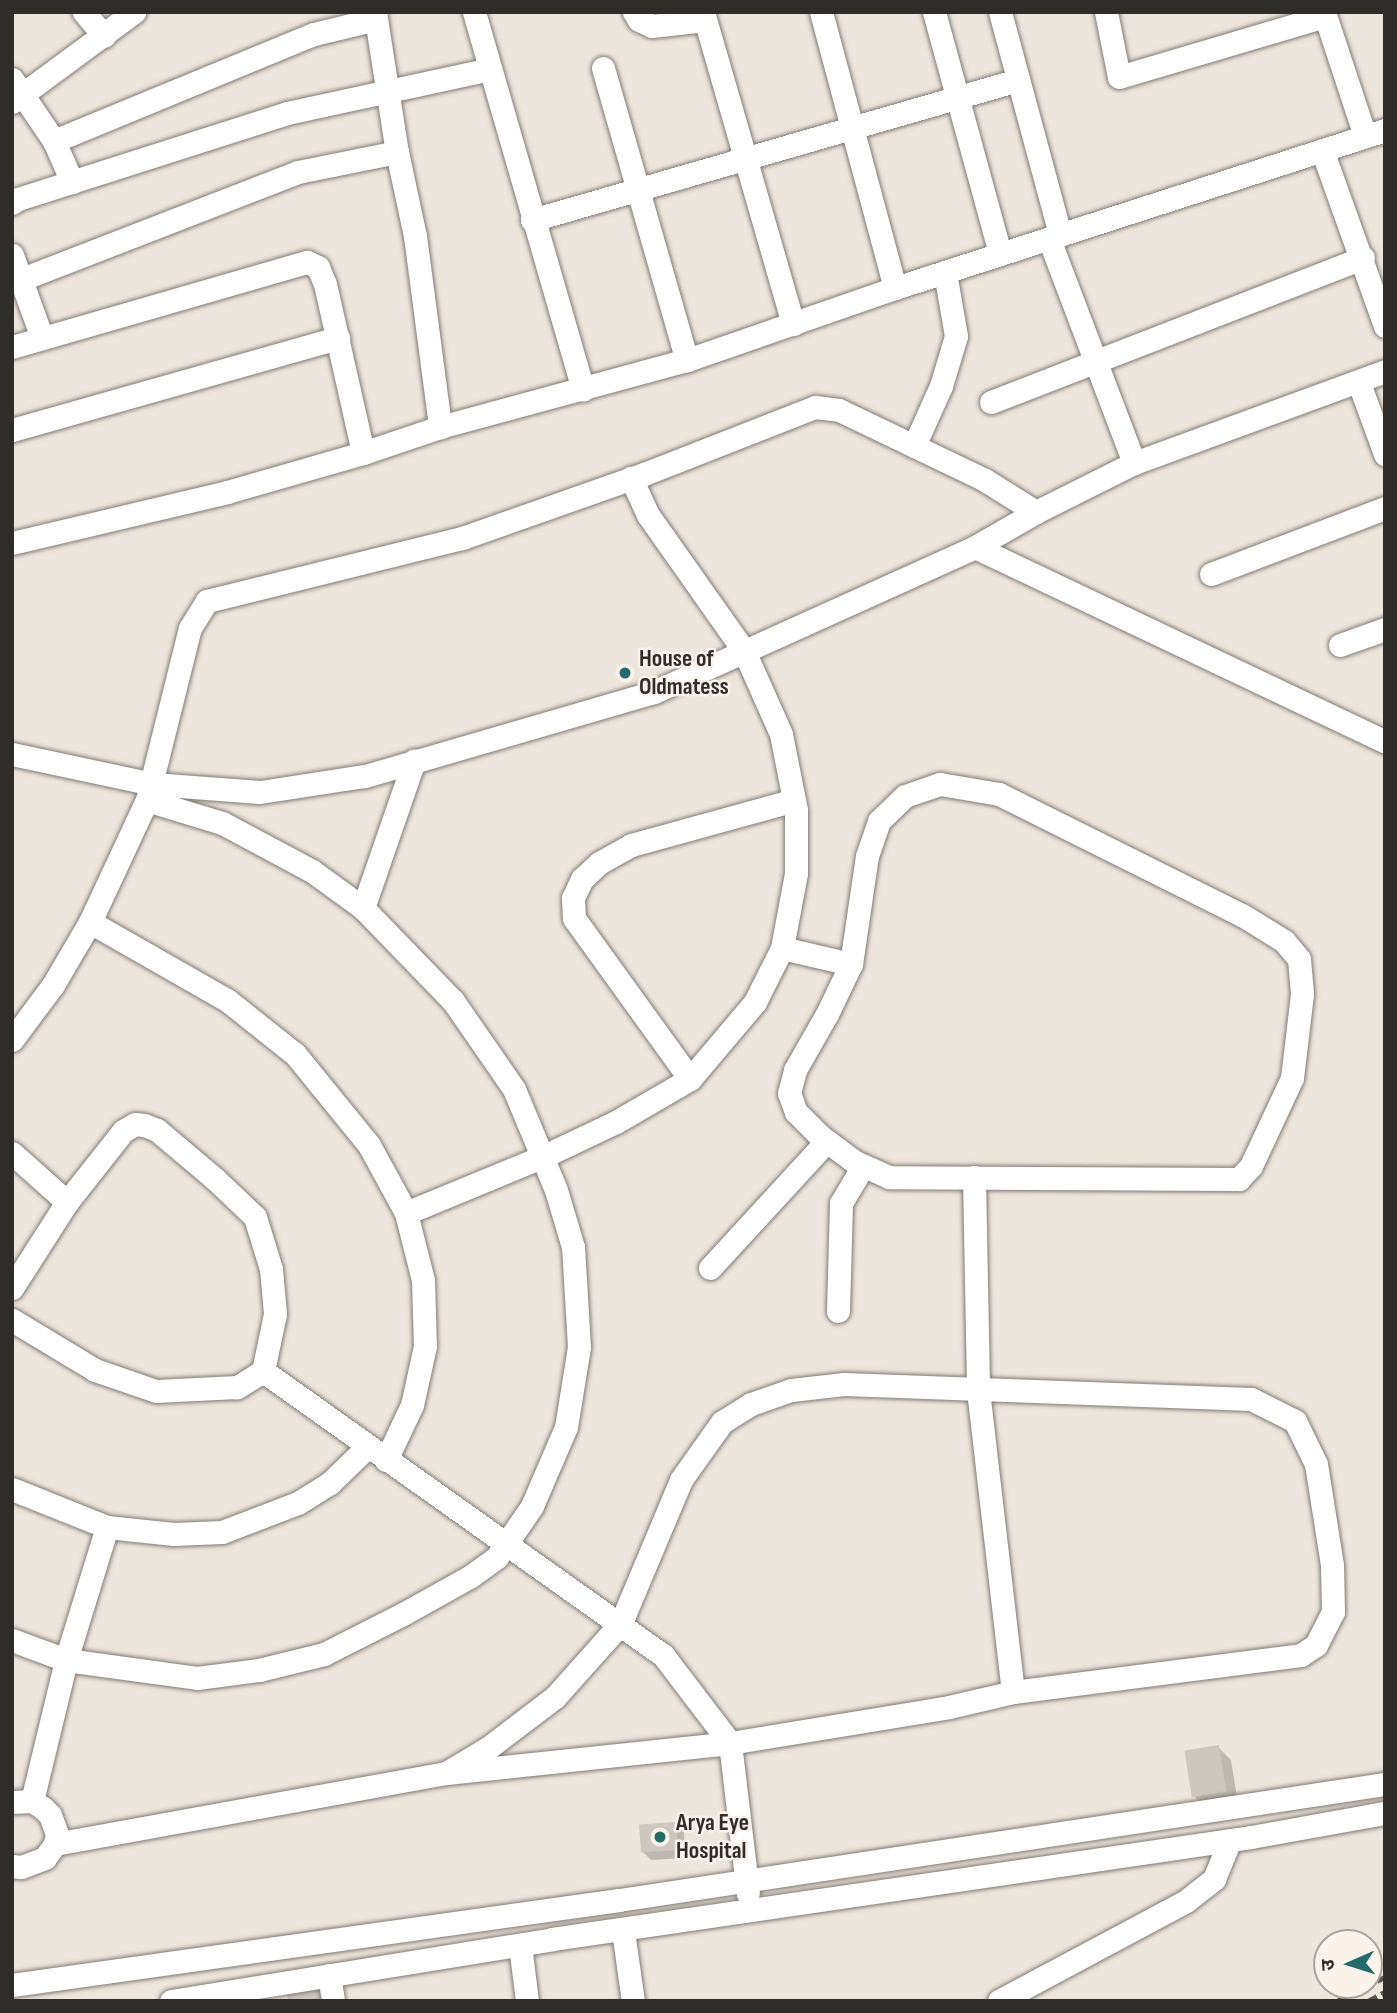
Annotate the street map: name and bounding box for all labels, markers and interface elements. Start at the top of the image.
place label: House of Oldmatess [639,645,729,701]
marker: House of Oldmatess [617,665,633,681]
place label: Arya Eye Hospital [676,1809,749,1865]
marker: Arya Eye Hospital [650,1827,670,1847]
north arrow [1313,1929,1383,1999]
text: उ [1317,1959,1340,1971]

